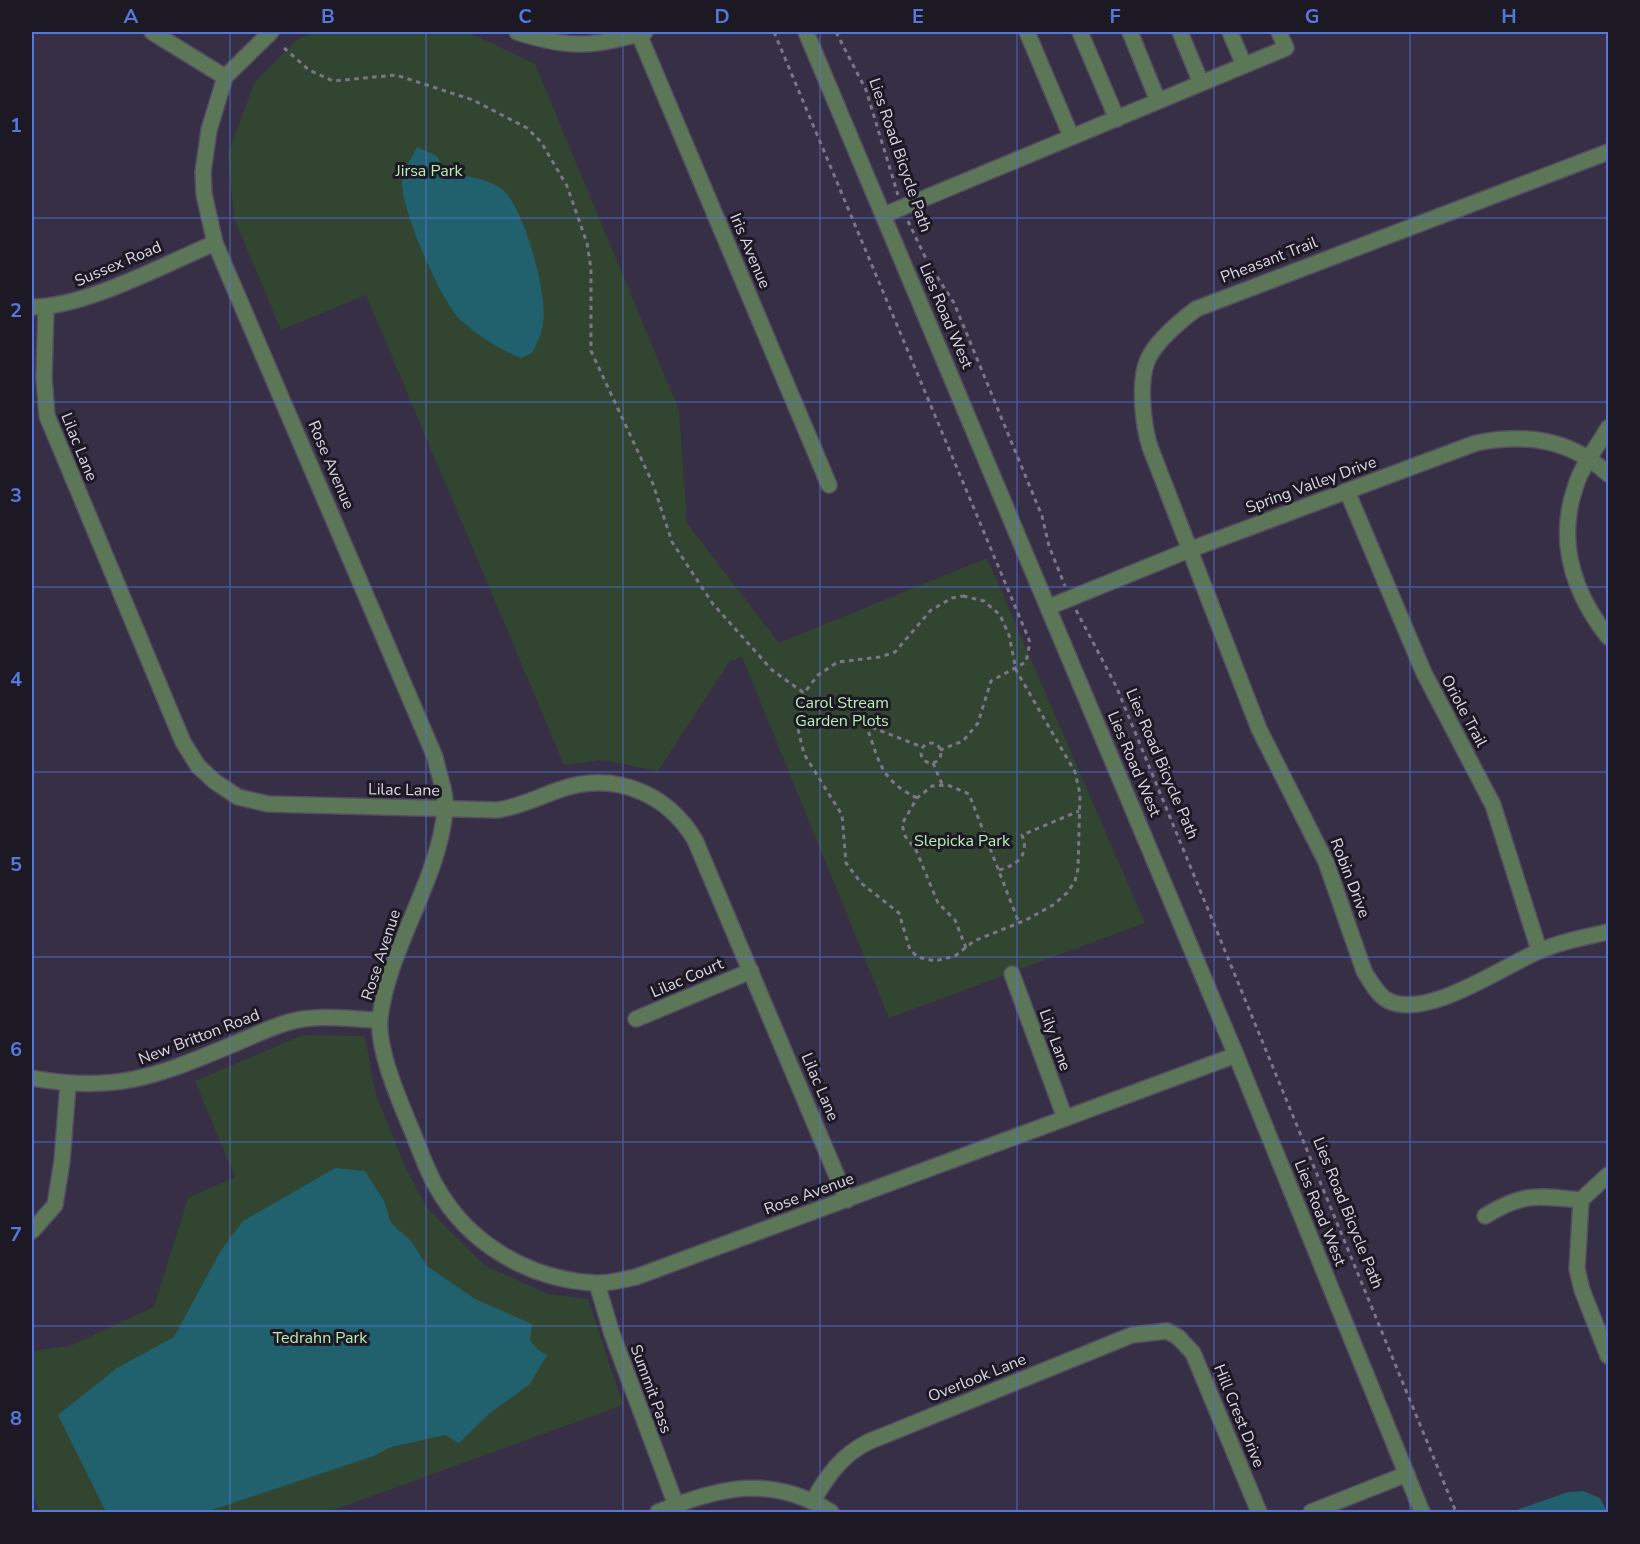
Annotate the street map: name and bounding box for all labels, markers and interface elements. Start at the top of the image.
text: A [124,3,139,30]
text: B [321,3,335,30]
text: C [518,3,532,30]
text: D [714,3,730,30]
text: E [912,3,924,30]
text: F [1109,3,1121,30]
text: G [1305,3,1319,30]
text: H [1501,3,1517,30]
street label: Lies Road Bicycle Path [863,75,937,235]
text: 1 [10,112,22,139]
park label: Jirsa Park [395,160,463,182]
street label: Iris Avenue [724,210,776,292]
street label: Pheasant Trail [1217,231,1321,289]
street label: Sussex Road [71,236,165,292]
street label: Lies Road West [914,260,978,372]
text: 2 [10,297,22,324]
street label: Lilac Lane [55,410,103,484]
street label: Rose Avenue [302,417,360,513]
street label: Spring Valley Drive [1242,451,1380,519]
text: 3 [10,482,22,509]
text: 4 [10,666,22,693]
street label: Oriole Trail [1436,671,1492,751]
street label: Lies Road Bicycle Path [1120,685,1204,843]
park label: Carol Stream Garden Plots [795,692,889,732]
street label: Lies Road West [1102,708,1166,820]
street label: Lilac Lane [368,778,440,802]
park label: Slepicka Park [914,830,1011,852]
street label: Robin Drive [1325,835,1375,921]
text: 5 [10,851,22,878]
street label: Rose Avenue [356,907,406,1003]
street label: Lilac Court [647,953,727,1003]
street label: New Britton Road [135,1004,263,1070]
street label: Lily Lane [1034,1006,1076,1074]
text: 6 [10,1036,22,1063]
street label: Lilac Lane [796,1050,844,1124]
street label: Lies Road Bicycle Path [1308,1134,1388,1292]
street label: Lies Road West [1289,1157,1351,1270]
street label: Rose Avenue [761,1168,857,1220]
text: 7 [10,1221,22,1248]
park label: Tedrahn Park [273,1327,368,1349]
street label: Summit Pass [625,1341,677,1437]
street label: Overlook Lane [925,1348,1029,1408]
street label: Hill Crest Drive [1208,1361,1270,1471]
text: 8 [10,1405,22,1432]

